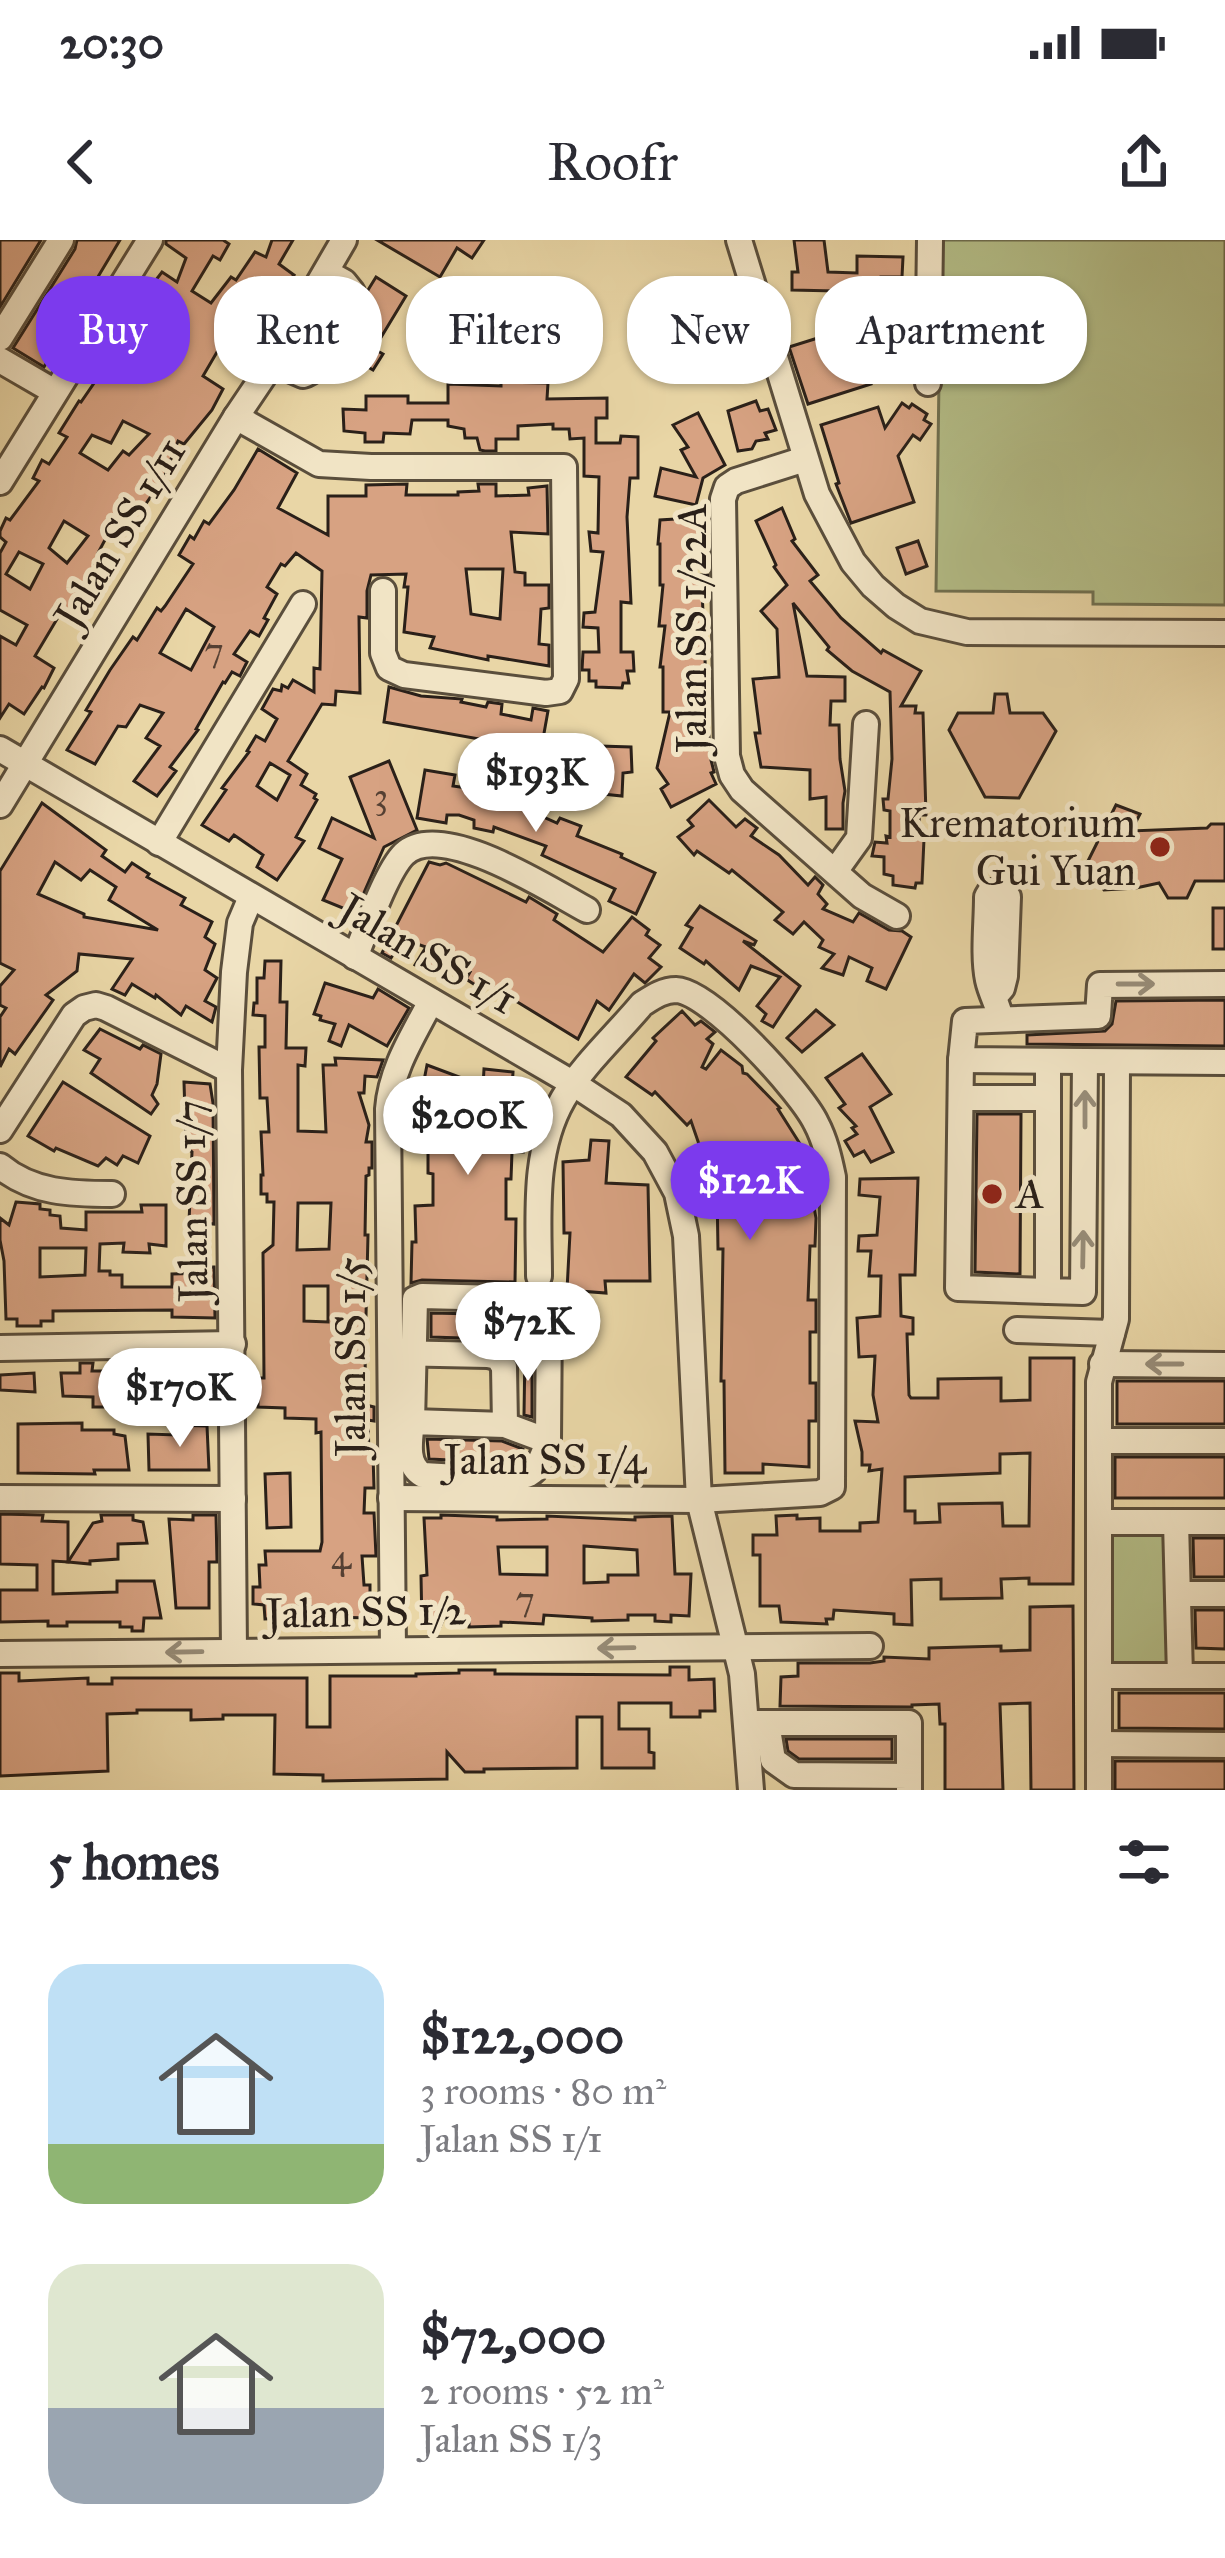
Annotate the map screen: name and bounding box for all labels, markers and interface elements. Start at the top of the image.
text: 20:30 [60,15,164,70]
icon: back [48,129,114,195]
text: Roofr [547,129,678,195]
icon: share [1111,129,1177,195]
chip: Buy [36,276,190,384]
chip: Rent [214,276,382,384]
chip: Filters [406,276,603,384]
chip: New [627,276,791,384]
chip: Apartment [815,276,1087,384]
street label: Jalan SS 1/11 [41,428,197,641]
street label: Jalan SS 1/22A [666,503,718,757]
house number: 7 [204,628,224,672]
pin: $193K [452,733,620,835]
text: $193K [485,748,587,796]
house number: 3 [374,774,388,818]
place label: Krematorium Gui Yuan [899,797,1136,897]
marker: Krematorium Gui Yuan [1147,834,1173,860]
street label: Jalan SS 1/1 [326,880,526,1026]
one-way arrow [1116,973,1155,996]
pin: $200K [384,1076,552,1178]
one-way arrow [1073,1090,1096,1129]
text: $200K [410,1091,526,1139]
street label: Jalan SS 1/7 [164,1099,220,1307]
pin: $122K [666,1141,834,1243]
text: $122K [698,1156,802,1204]
place label: A [1014,1168,1044,1220]
marker: A [979,1181,1005,1207]
one-way arrow [1072,1230,1095,1269]
street label: Jalan SS 1/5 [325,1257,377,1461]
pin: $72K [457,1282,599,1384]
text: $72K [482,1297,574,1345]
pin: $170K [96,1348,264,1450]
one-way arrow [1145,1353,1184,1376]
text: $170K [125,1363,235,1411]
street label: Jalan SS 1/4 [440,1434,648,1486]
house number: 4 [331,1535,352,1579]
house number: 7 [515,1577,535,1621]
street label: Jalan SS 1/2 [261,1584,467,1640]
one-way arrow [597,1637,636,1659]
one-way arrow [165,1641,204,1664]
icon: filters [1111,1829,1177,1895]
text: 5 homes [48,1831,219,1893]
text: $122,000 [420,2005,624,2067]
icon: home [144,2012,288,2156]
text: 3 rooms · 80 m² [420,2067,666,2115]
text: Jalan SS 1/1 [420,2115,602,2163]
text: $72,000 [420,2305,606,2367]
icon: home [144,2312,288,2456]
text: 2 rooms · 52 m² [420,2367,664,2415]
text: Jalan SS 1/3 [420,2415,603,2463]

